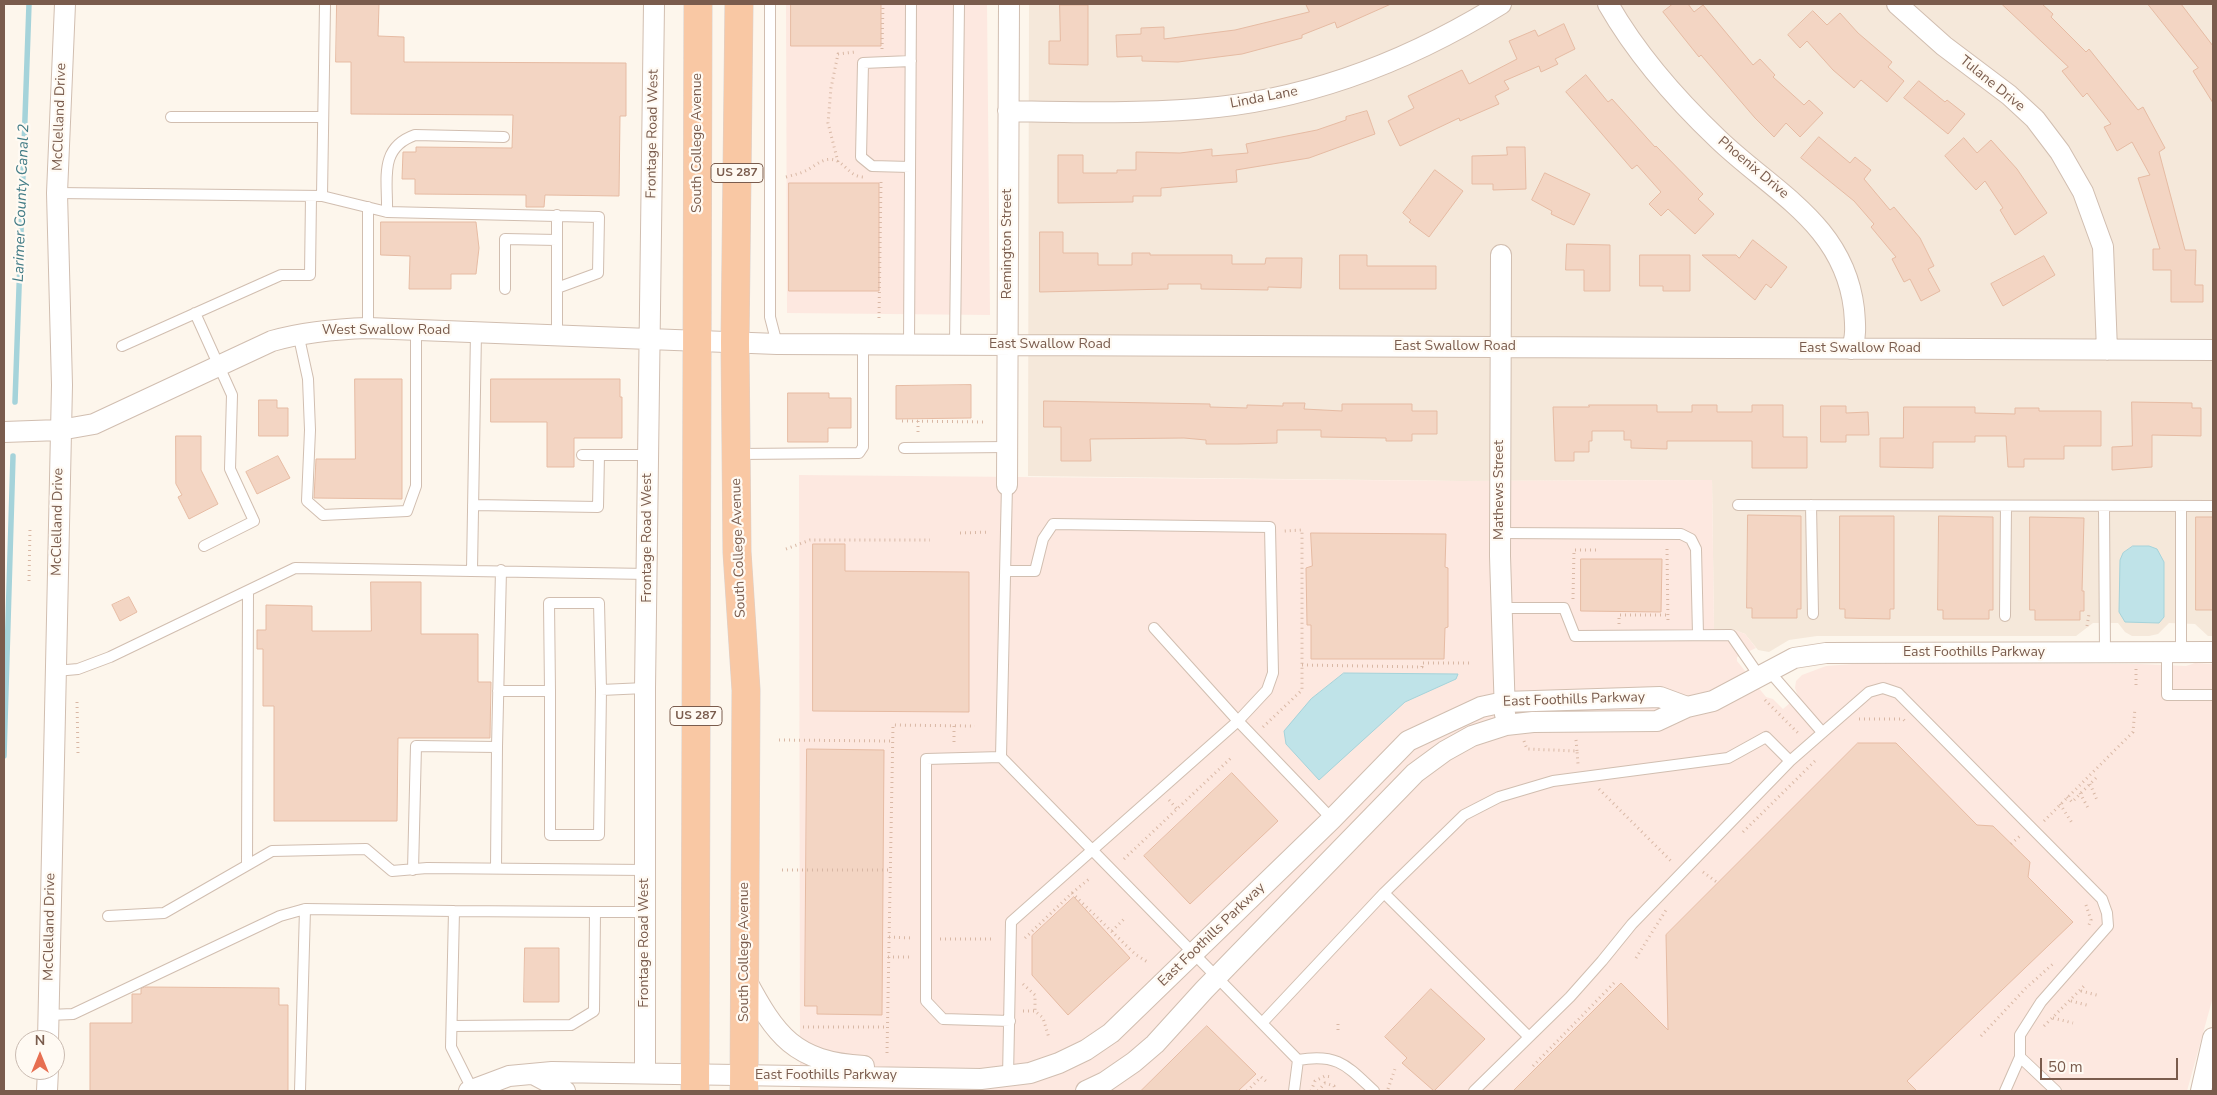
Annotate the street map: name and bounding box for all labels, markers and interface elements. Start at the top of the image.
street label: Tulane Drive [1956,53,2028,115]
street label: McClelland Drive [50,63,70,171]
street label: Frontage Road West [643,69,663,199]
street label: South College Avenue [690,73,706,213]
street label: Linda Lane [1229,83,1299,113]
water label: Larimer County Canal 2 [10,124,34,282]
street label: Phoenix Drive [1714,133,1792,203]
road number: US 287 [711,164,763,182]
street label: Remington Street [1000,189,1016,299]
street label: West Swallow Road [322,323,450,339]
street label: East Swallow Road [989,337,1111,353]
street label: East Swallow Road [1394,339,1516,355]
street label: East Swallow Road [1799,341,1921,357]
street label: Mathews Street [1492,440,1508,540]
street label: McClelland Drive [49,468,67,576]
street label: Frontage Road West [640,473,656,603]
street label: South College Avenue [728,478,750,618]
street label: East Foothills Parkway [1903,645,2045,661]
street label: East Foothills Parkway [1503,689,1645,711]
road number: US 287 [670,706,722,726]
street label: McClelland Drive [41,873,59,981]
street label: Frontage Road West [637,878,653,1008]
street label: East Foothills Parkway [1155,880,1269,990]
street label: South College Avenue [737,882,753,1022]
north arrow [15,1030,65,1080]
text: N [35,1031,45,1050]
scale bar [2042,1048,2180,1080]
text: 50 m [2048,1057,2083,1077]
street label: East Foothills Parkway [755,1068,897,1084]

